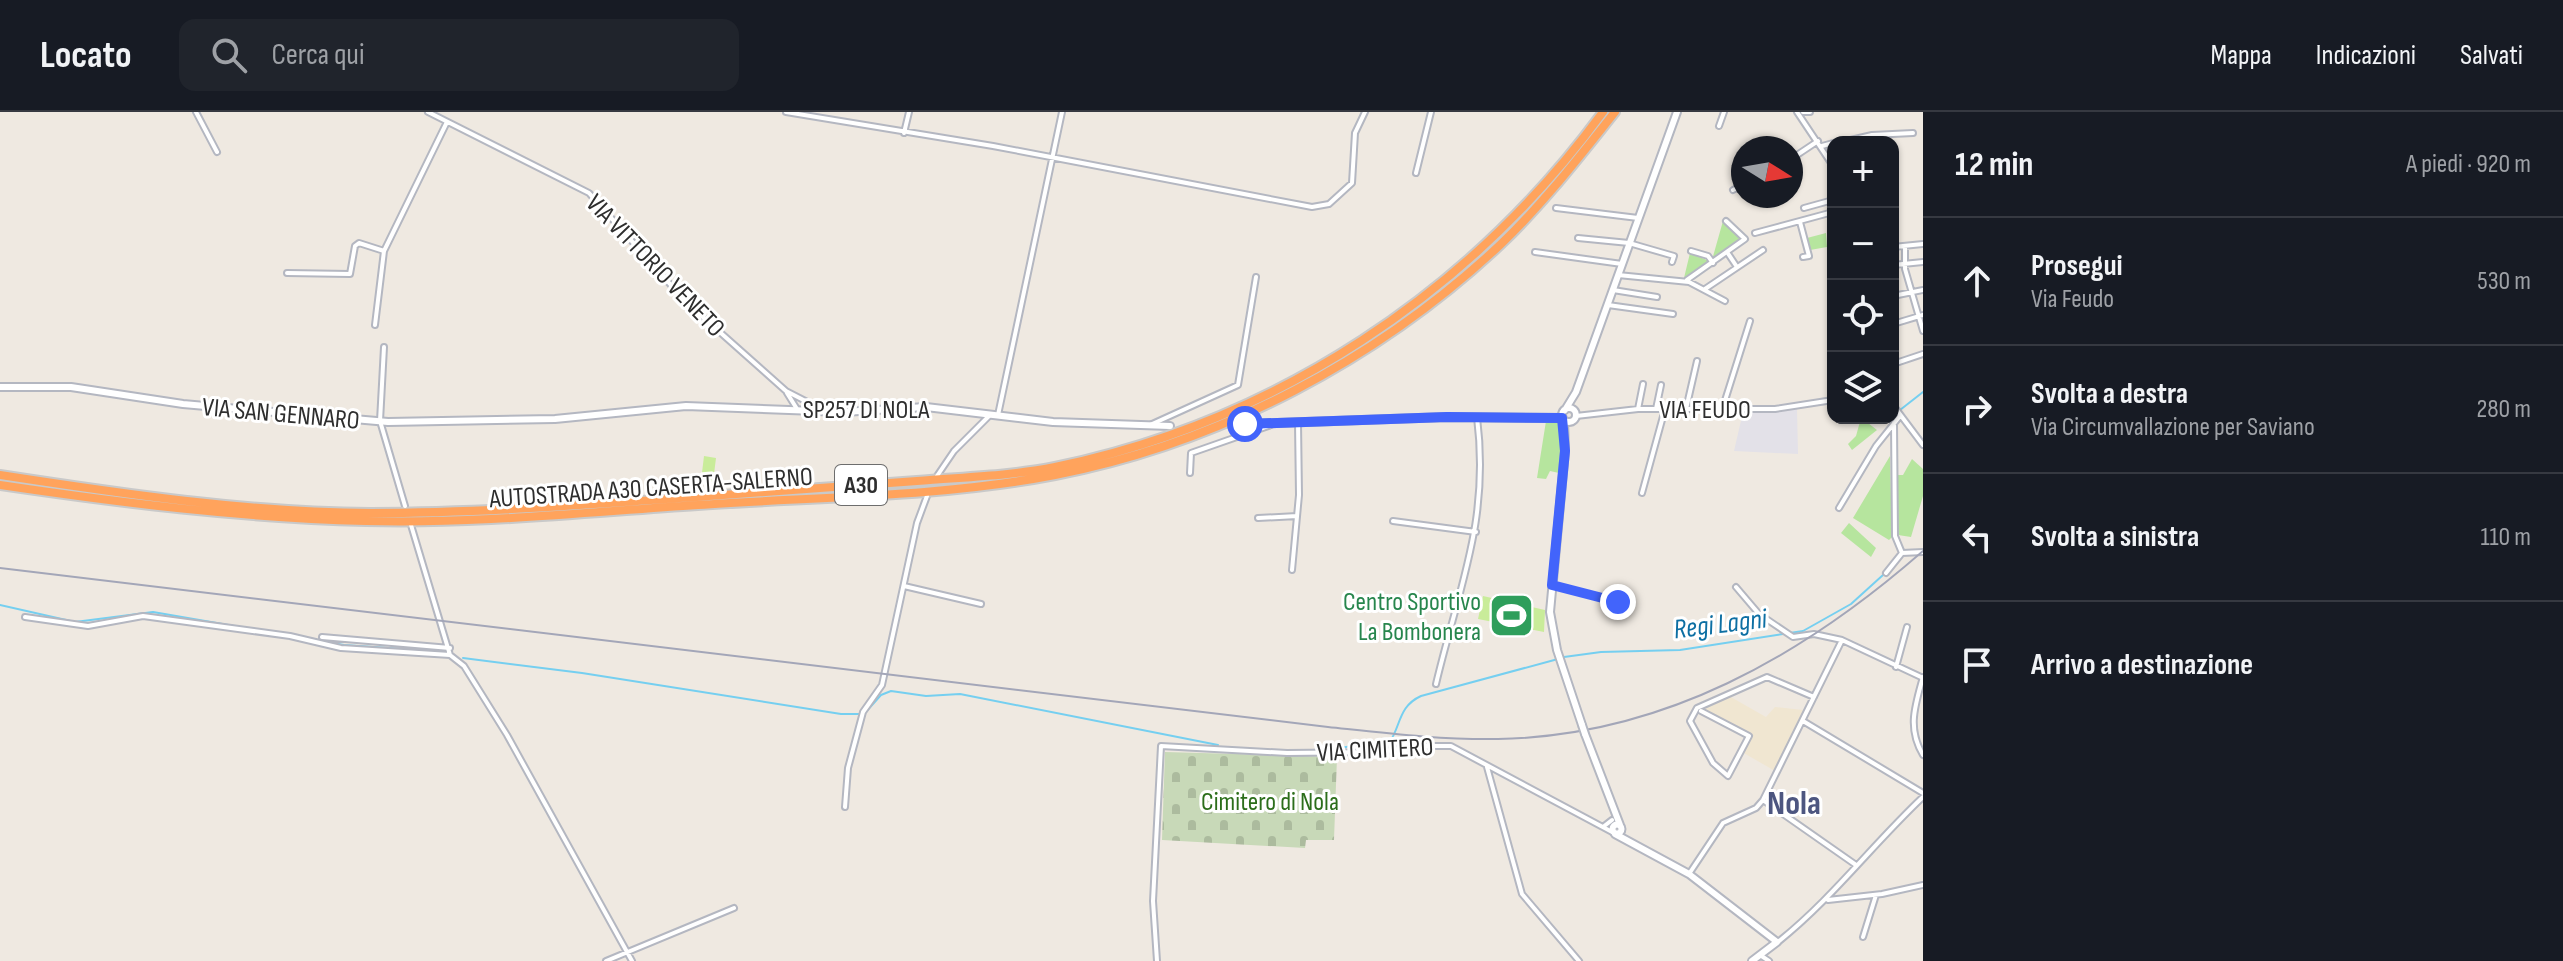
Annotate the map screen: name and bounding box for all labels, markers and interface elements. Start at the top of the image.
search box [179,19,739,91]
text: Locato [40,33,131,78]
icon: search [207,33,251,77]
text: Cerca qui [271,37,364,73]
text: Mappa [2211,39,2272,72]
text: Indicazioni [2316,39,2416,72]
text: Salvati [2460,39,2523,72]
north arrow [1731,136,1803,208]
map controls [1827,136,1899,424]
button: + [1827,136,1899,208]
text: 12 min [1955,144,2034,185]
text: A piedi · 920 m [2406,149,2531,180]
street label: VIA VITTORIO VENETO [579,188,731,344]
button: − [1827,208,1899,280]
text: Prosegui [2031,248,2123,284]
icon: ahead [1955,259,1999,303]
text: 530 m [2477,266,2531,297]
button: locate [1827,280,1899,352]
text: Via Feudo [2031,284,2114,315]
button: layers [1827,352,1899,424]
text: Svolta a destra [2031,376,2188,412]
icon: right [1955,387,1999,431]
street label: VIA SAN GENNARO [201,392,361,437]
text: 280 m [2476,394,2531,425]
street label: SP257 DI NOLA [803,395,930,426]
street label: VIA FEUDO [1659,395,1751,426]
route start [1227,406,1263,442]
text: Via Circumvallazione per Saviano [2031,412,2315,443]
street label: AUTOSTRADA A30 CASERTA-SALERNO [487,462,814,515]
road number: A30 [835,465,887,505]
icon: left [1955,515,1999,559]
text: Svolta a sinistra [2031,519,2199,555]
text: 110 m [2480,522,2531,553]
route end [1600,584,1636,620]
place label: Centro Sportivo La Bombonera [1343,587,1481,648]
sports icon: Centro Sportivo La Bombonera [1488,592,1536,640]
water label: Regi Lagni [1672,602,1769,647]
icon: arrive [1955,643,1999,687]
text: Arrivo a destinazione [2031,647,2253,683]
street label: VIA CIMITERO [1316,732,1434,769]
district label: Nola [1767,783,1821,824]
park label: Cimitero di Nola [1201,787,1339,818]

